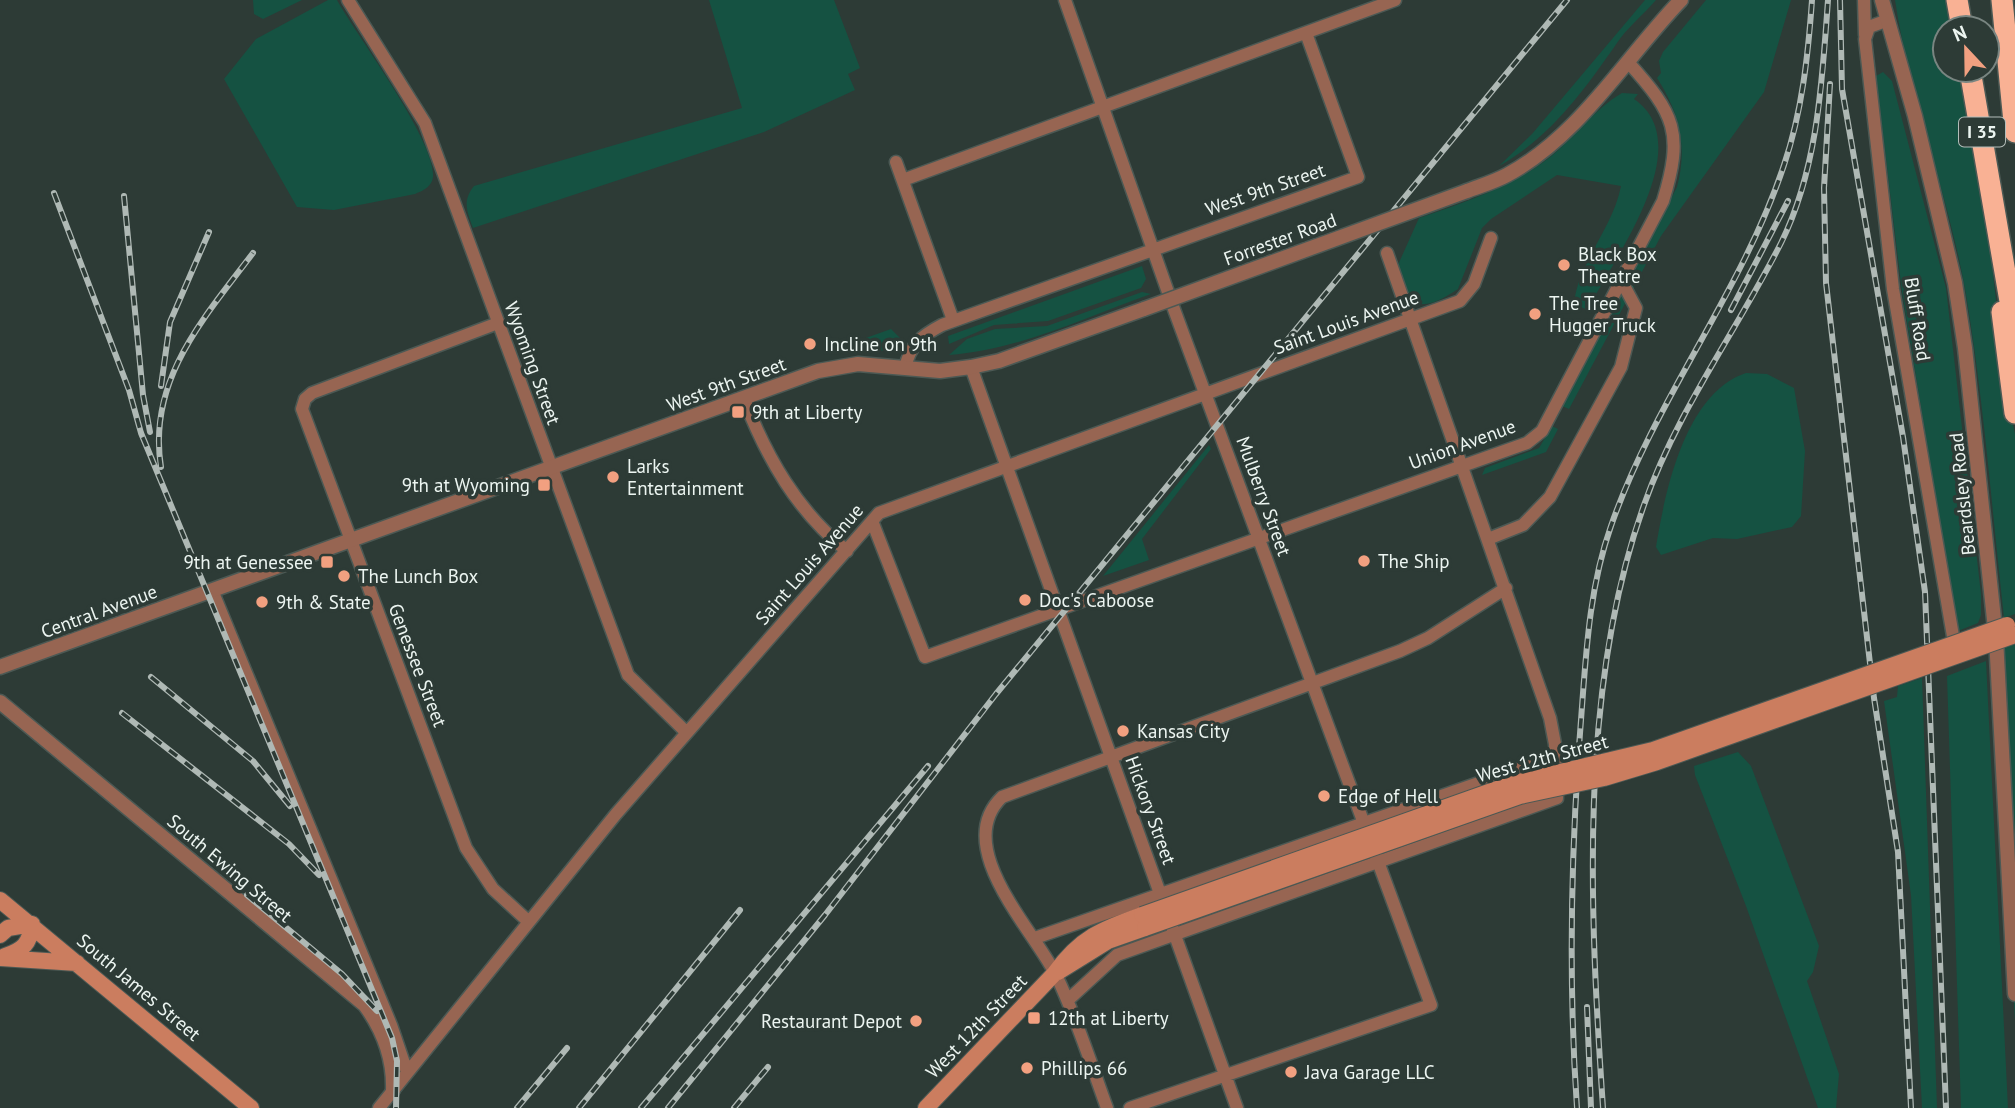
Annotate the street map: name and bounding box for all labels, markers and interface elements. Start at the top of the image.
north arrow [1931,14,2001,84]
text: N [1949,20,1970,47]
road number: I 35 [1959,118,2005,146]
street label: West 9th Street [1202,157,1328,221]
street label: Forrester Road [1220,208,1340,270]
place label: Black Box Theatre [1578,242,1657,288]
marker: Black Box Theatre [1556,257,1572,273]
street label: Bluff Road [1900,275,1936,363]
street label: Saint Louis Avenue [1270,285,1422,359]
place label: The Tree Hugger Truck [1549,291,1656,337]
street label: Wyoming Street [500,298,567,428]
marker: The Tree Hugger Truck [1527,306,1543,322]
place label: Incline on 9th [824,332,937,356]
marker: Incline on 9th [802,336,818,352]
street label: West 9th Street [663,351,789,417]
place label: 9th at Liberty [752,400,862,424]
marker: 9th at Liberty [730,404,746,420]
street label: Union Avenue [1405,414,1519,474]
street label: Beardsley Road [1944,432,1980,556]
street label: Mulberry Street [1231,433,1297,560]
place label: Larks Entertainment [627,454,744,500]
marker: Larks Entertainment [605,469,621,485]
place label: 9th at Wyoming [402,473,530,497]
marker: 9th at Wyoming [536,477,552,493]
street label: Saint Louis Avenue [750,499,868,629]
place label: The Ship [1378,549,1450,573]
place label: 9th at Genessee [183,550,313,574]
marker: The Ship [1356,553,1372,569]
marker: 9th at Genessee [319,554,335,570]
place label: The Lunch Box [358,564,479,588]
marker: The Lunch Box [336,568,352,584]
street label: Central Avenue [38,579,160,643]
place label: Doc's Caboose [1039,588,1154,612]
place label: 9th & State [276,590,371,614]
marker: Doc's Caboose [1017,592,1033,608]
marker: 9th & State [254,594,270,610]
street label: Genessee Street [383,600,453,731]
place label: Kansas City [1137,719,1230,743]
marker: Kansas City [1115,723,1131,739]
street label: West 12th Street [1474,729,1611,787]
street label: Hickory Street [1120,752,1182,868]
place label: Edge of Hell [1338,784,1438,808]
marker: Edge of Hell [1316,788,1332,804]
street label: South Ewing Street [163,809,298,928]
street label: South James Street [72,928,206,1046]
street label: West 12th Street [920,969,1032,1083]
place label: 12th at Liberty [1048,1006,1169,1030]
place label: Restaurant Depot [761,1009,903,1033]
marker: 12th at Liberty [1026,1010,1042,1026]
marker: Restaurant Depot [908,1013,924,1029]
place label: Phillips 66 [1041,1056,1127,1080]
marker: Phillips 66 [1019,1060,1035,1076]
place label: Java Garage LLC [1304,1060,1435,1084]
marker: Java Garage LLC [1283,1064,1299,1080]

